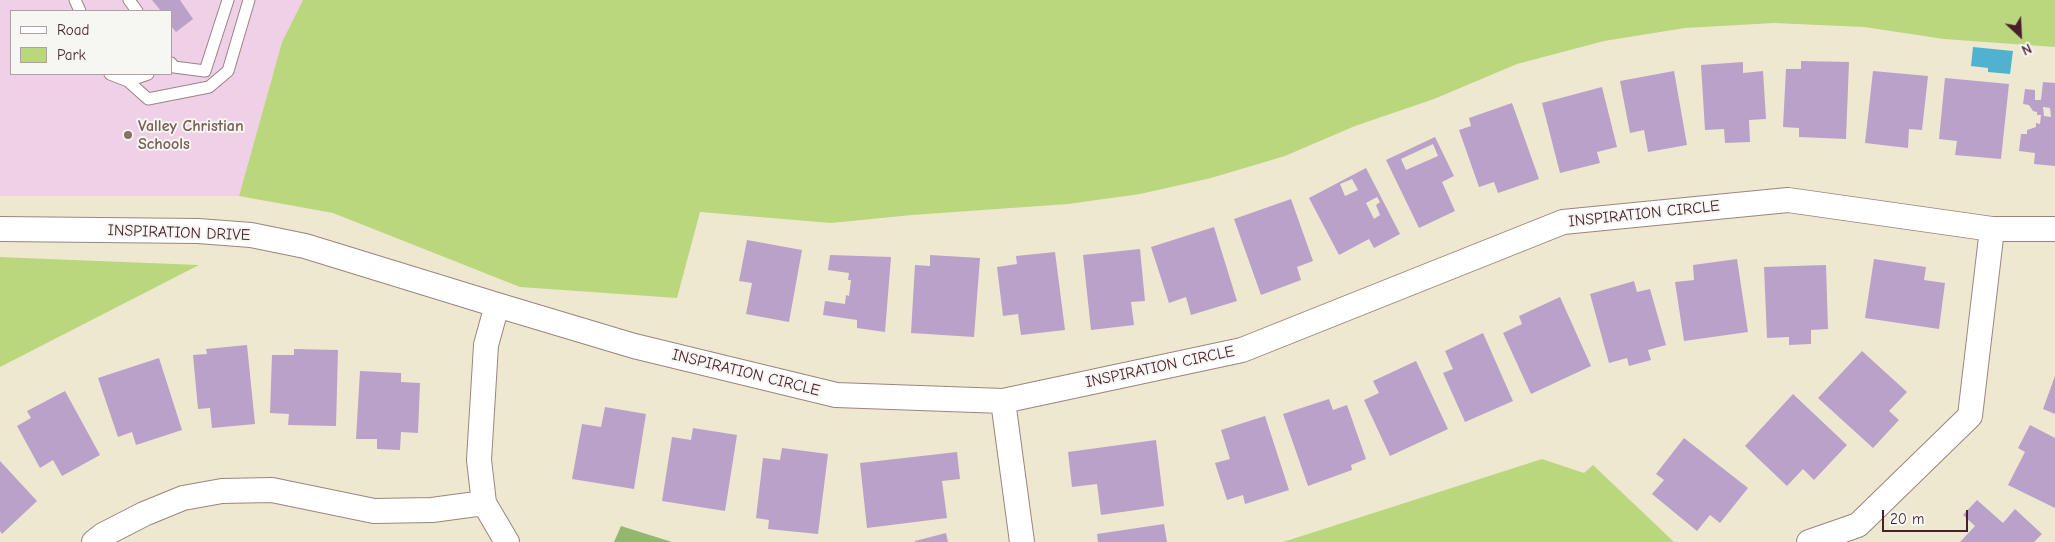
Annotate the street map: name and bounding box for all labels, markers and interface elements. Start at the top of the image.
legend [10,10,172,75]
north arrow [1995,10,2045,60]
text: Road [57,21,89,39]
text: N [2019,39,2034,59]
text: Park [57,46,86,64]
place label: Valley Christian Schools [138,116,244,154]
marker: Valley Christian Schools [122,129,134,141]
street label: INSPIRATION CIRCLE [1567,197,1721,231]
street label: INSPIRATION DRIVE [107,221,251,245]
street label: INSPIRATION CIRCLE [1084,342,1236,392]
street label: INSPIRATION CIRCLE [670,345,822,401]
scale bar [1885,500,1971,532]
text: 20 m [1890,510,1924,528]

